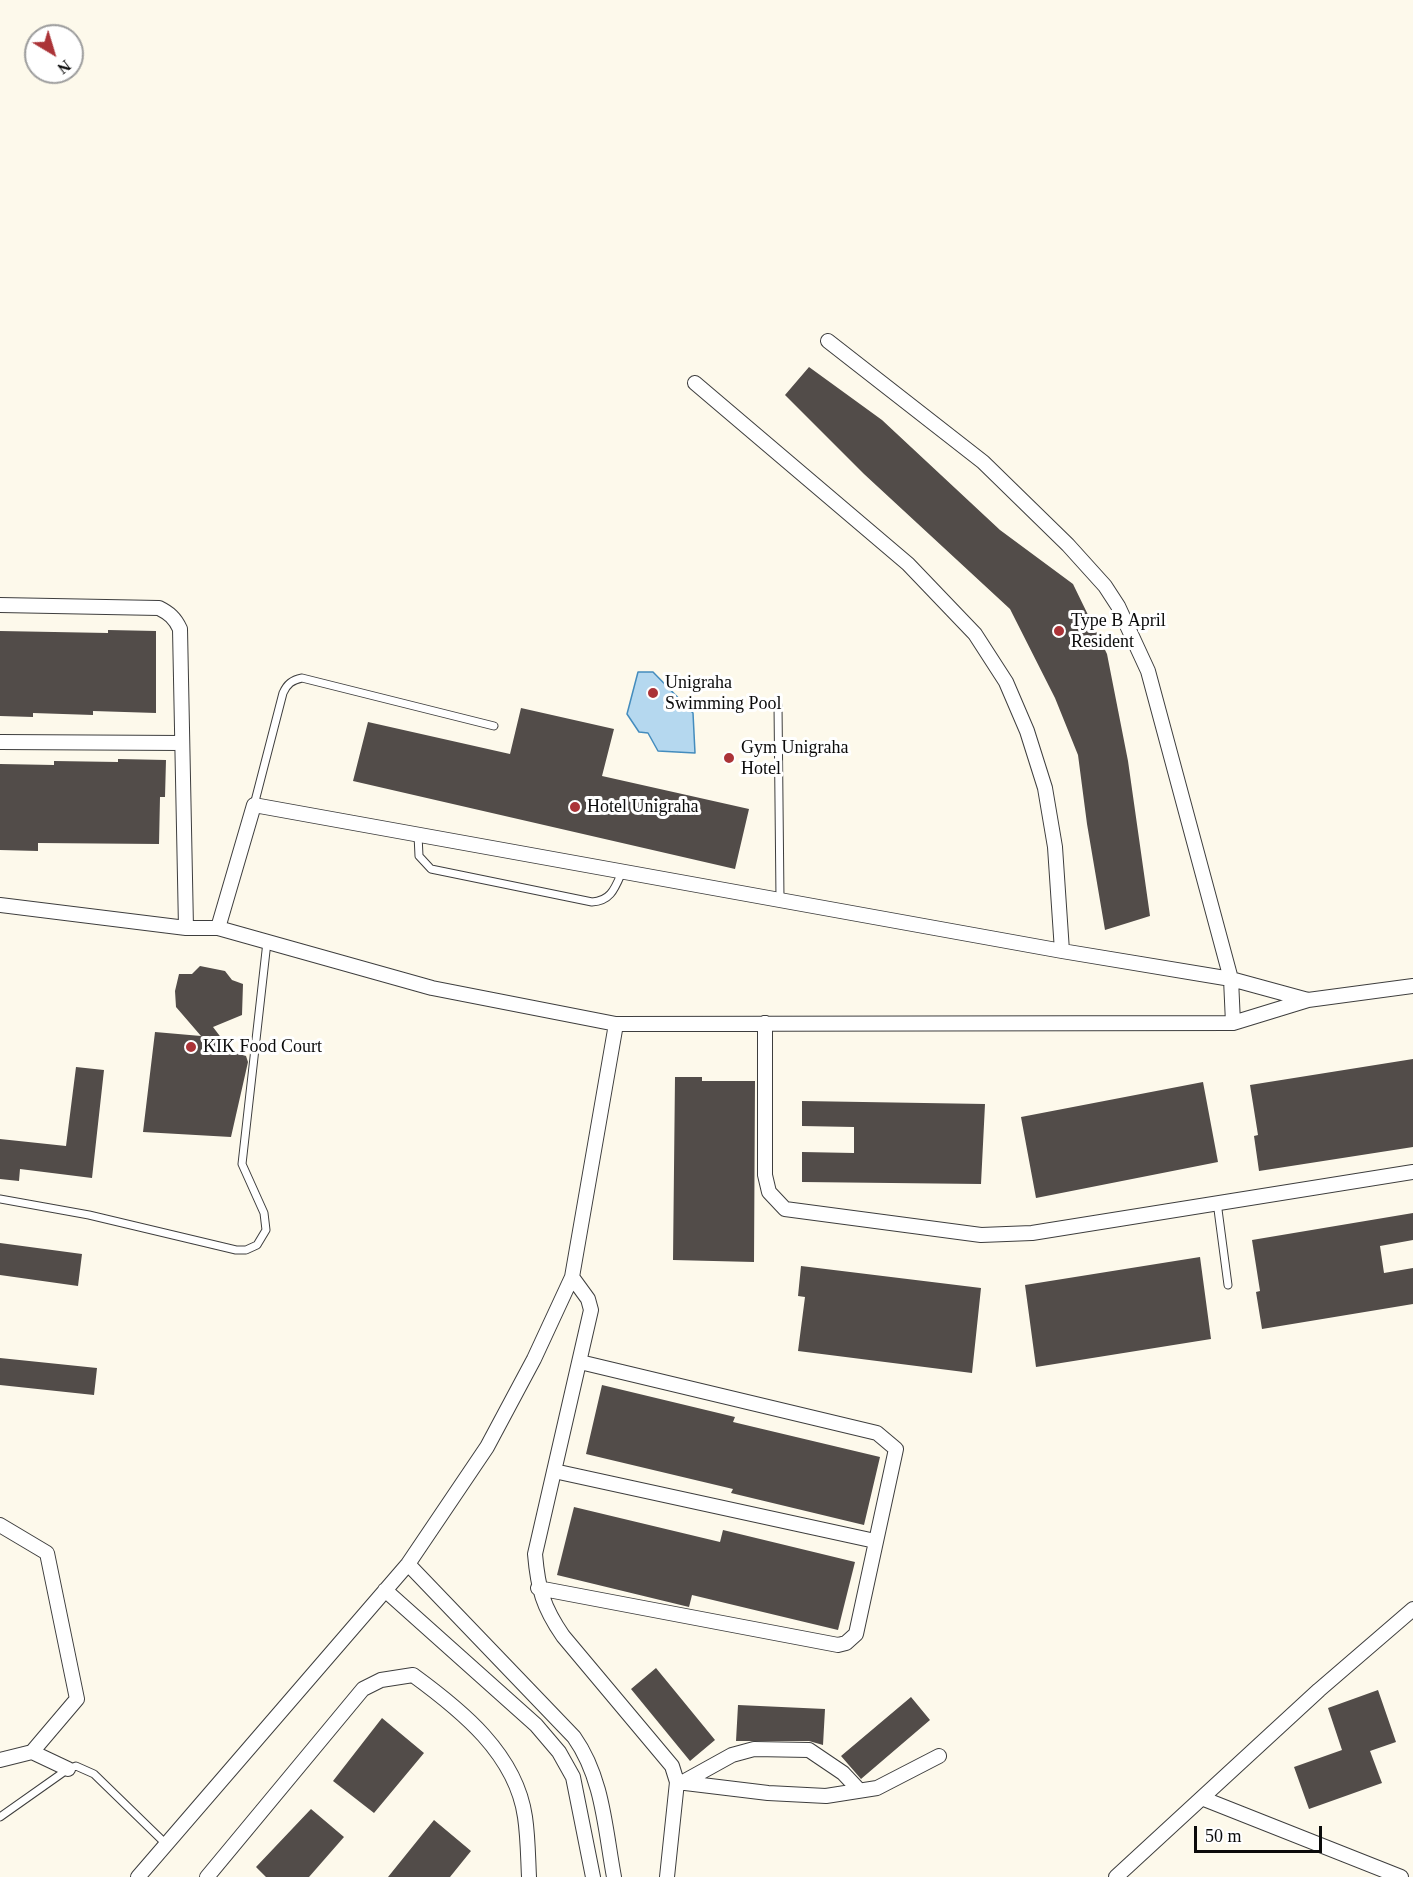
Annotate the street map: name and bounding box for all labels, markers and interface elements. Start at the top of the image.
north arrow [24,24,84,84]
text: N [54,57,74,77]
place label: Type B April Resident [1071,610,1166,652]
marker: Type B April Resident [1052,624,1066,638]
place label: Unigraha Swimming Pool [665,672,782,714]
marker: Unigraha Swimming Pool [646,686,660,700]
place label: Gym Unigraha Hotel [741,737,848,780]
marker: Gym Unigraha Hotel [722,751,736,765]
place label: Hotel Unigraha [587,796,698,818]
marker: Hotel Unigraha [568,800,582,814]
place label: KIK Food Court [203,1036,322,1058]
marker: KIK Food Court [184,1040,198,1054]
scale bar [1197,1814,1324,1852]
text: 50 m [1205,1826,1242,1846]

